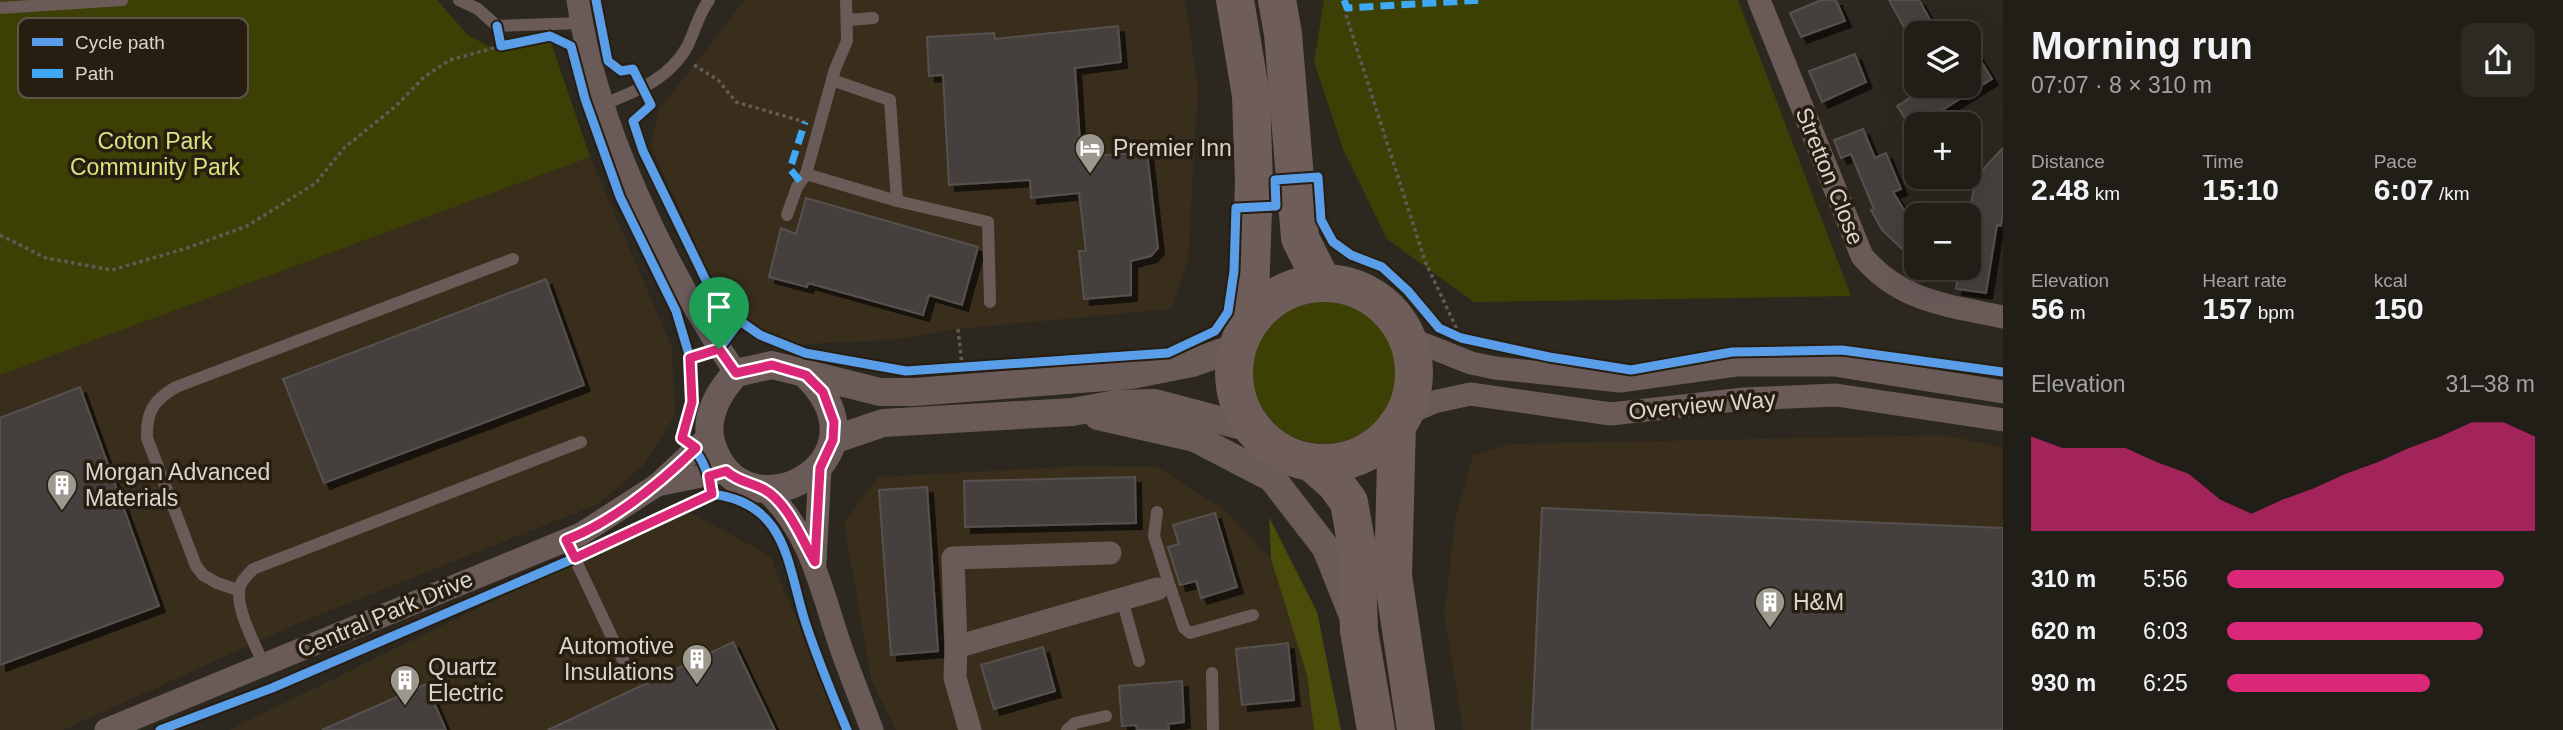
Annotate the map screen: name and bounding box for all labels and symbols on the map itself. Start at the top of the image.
legend [18,18,248,98]
text: Cycle path [75,32,165,53]
text: Path [75,63,114,84]
street label: Stretton Close [1791,104,1869,248]
park label: Coton Park Community Park [70,128,240,180]
hotel icon: Premier Inn [1073,131,1107,175]
place label: Premier Inn [1113,135,1232,161]
pin [689,277,749,349]
street label: Overview Way [1627,386,1777,424]
place label: Morgan Advanced Materials [85,459,270,511]
building icon: Morgan Advanced Materials [45,468,79,512]
street label: Central Park Drive [293,565,477,663]
building icon: H&M [1753,585,1787,629]
place label: H&M [1793,589,1844,615]
place label: Automotive Insulations [559,633,674,685]
building icon: Automotive Insulations [680,642,714,686]
place label: Quartz Electric [428,654,503,706]
building icon: Quartz Electric [388,663,422,707]

